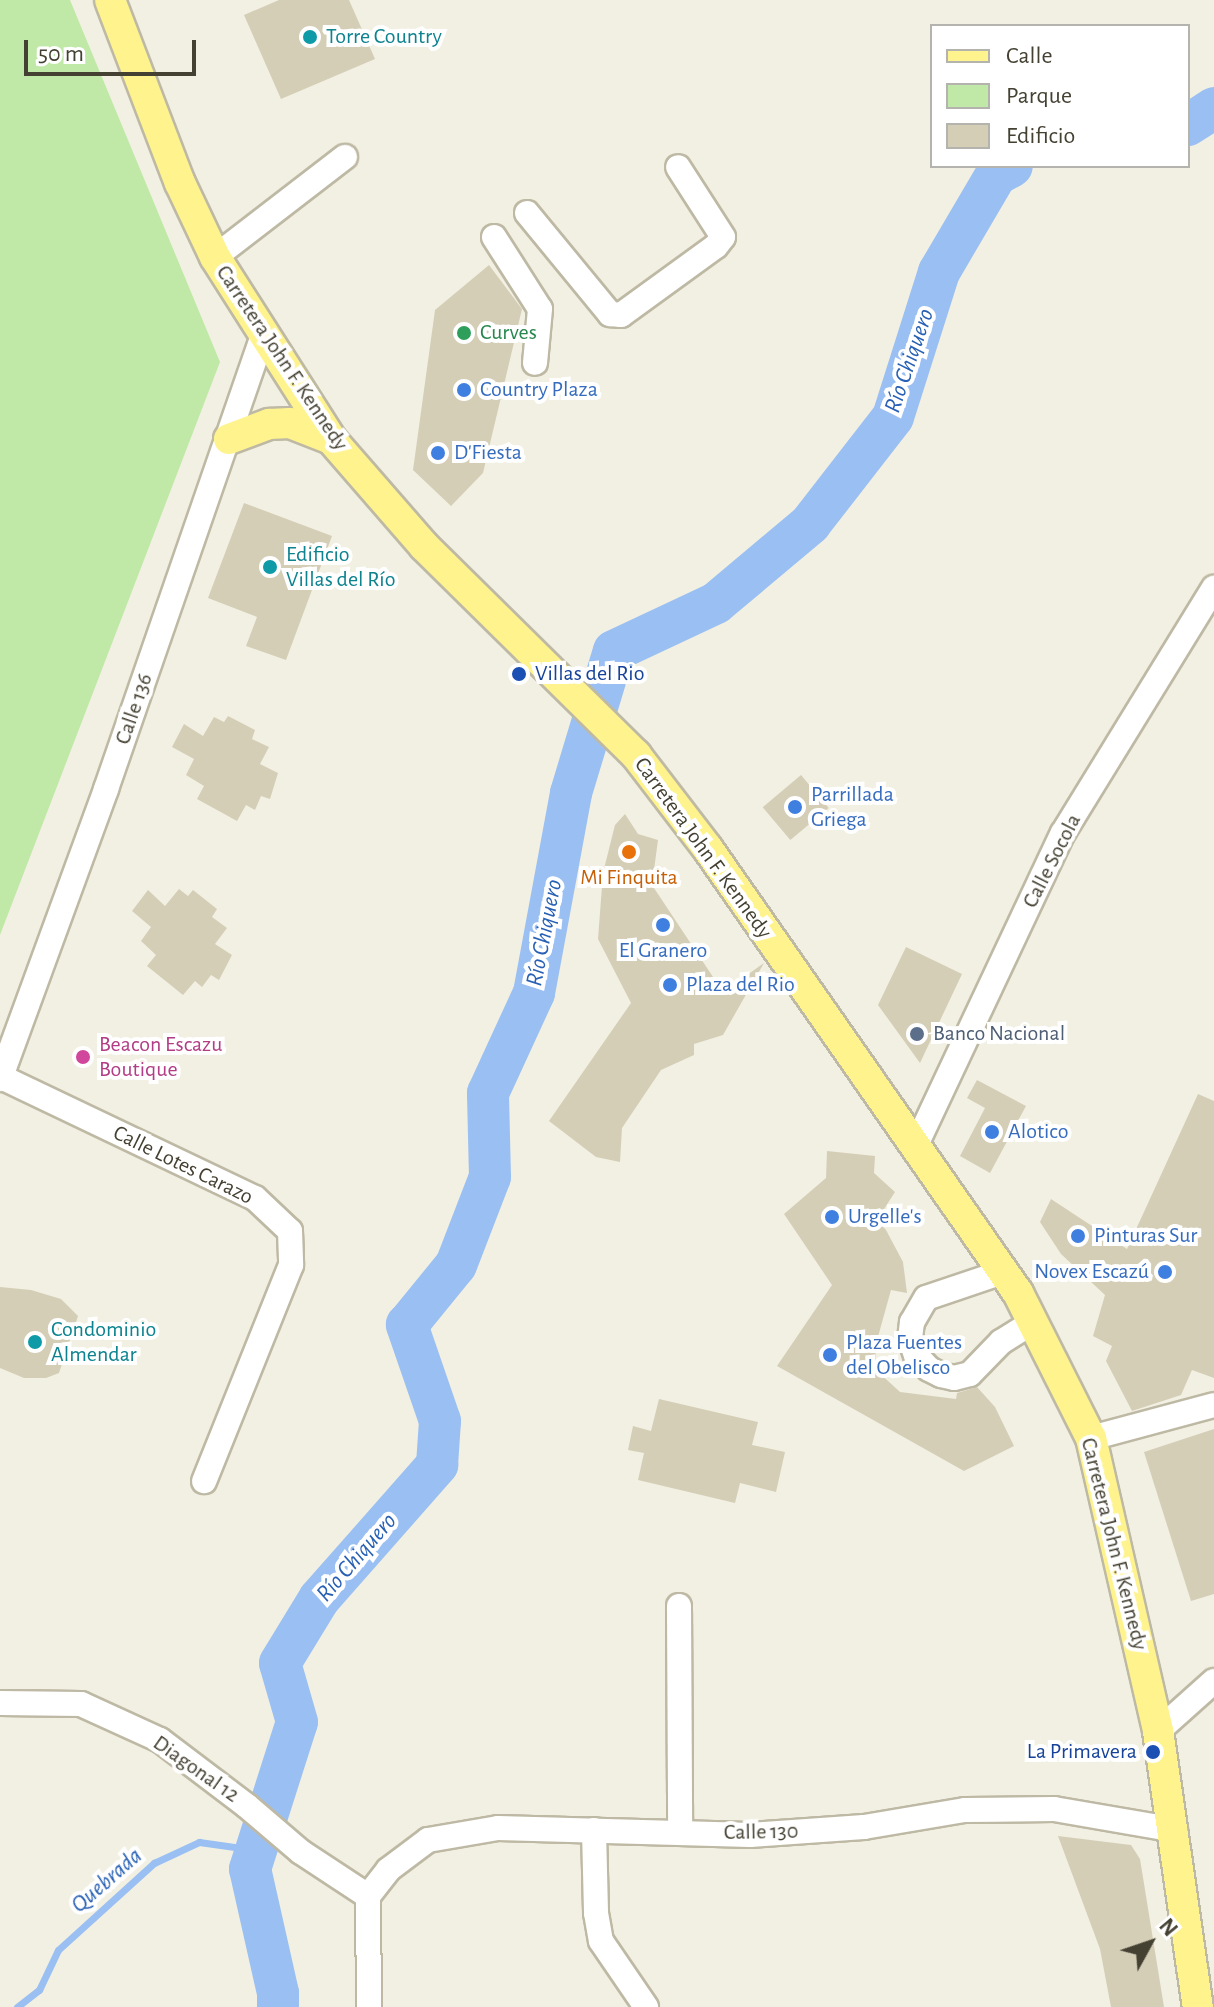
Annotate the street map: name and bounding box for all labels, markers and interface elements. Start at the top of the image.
scale bar [28,24,200,74]
place label: Torre Country [326,24,442,50]
legend [930,24,1190,168]
marker: Torre Country [301,28,319,46]
text: 50 m [38,42,84,66]
text: Calle [1006,44,1053,68]
text: Parque [1006,84,1072,108]
text: Edificio [1006,124,1075,148]
street label: Carretera John F. Kennedy [210,260,354,456]
water label: Río Chiquero [879,305,941,417]
place label: Curves [480,320,537,346]
marker: Curves [455,324,473,342]
place label: Country Plaza [480,377,598,403]
marker: Country Plaza [455,381,473,399]
place label: D'Fiesta [454,440,522,466]
marker: D'Fiesta [429,444,447,462]
place label: Edificio Villas del Río [286,541,395,592]
marker: Edificio Villas del Río [261,558,279,576]
place label: Villas del Rio [535,661,644,687]
marker: Villas del Rio [510,665,528,683]
street label: Calle 136 [110,670,158,748]
street label: Carretera John F. Kennedy [628,752,778,944]
place label: Parrillada Griega [811,781,894,832]
marker: Parrillada Griega [786,798,804,816]
street label: Calle Socola [1017,810,1087,912]
marker: Mi Finquita [620,843,638,861]
place label: Mi Finquita [580,865,678,891]
water label: Río Chiquero [521,877,569,989]
marker: El Granero [654,916,672,934]
place label: El Granero [619,938,707,964]
place label: Plaza del Rio [686,972,795,998]
marker: Plaza del Rio [661,976,679,994]
place label: Banco Nacional [933,1021,1065,1047]
marker: Banco Nacional [908,1025,926,1043]
place label: Beacon Escazu Boutique [99,1031,222,1082]
marker: Beacon Escazu Boutique [74,1048,92,1066]
place label: Alotico [1008,1119,1069,1145]
street label: Calle Lotes Carazo [109,1120,257,1210]
marker: Alotico [983,1123,1001,1141]
place label: Urgelle's [848,1204,922,1230]
marker: Urgelle's [823,1208,841,1226]
place label: Pinturas Sur [1094,1223,1197,1249]
marker: Pinturas Sur [1069,1227,1087,1245]
place label: Novex Escazú [1034,1259,1149,1285]
marker: Novex Escazú [1156,1263,1174,1281]
place label: Condominio Almendar [51,1316,156,1368]
place label: Plaza Fuentes del Obelisco [846,1329,962,1380]
marker: Condominio Almendar [26,1333,44,1351]
marker: Plaza Fuentes del Obelisco [821,1346,839,1364]
street label: Carretera John F. Kennedy [1075,1435,1153,1653]
water label: Río Chiquero [311,1508,403,1608]
street label: Diagonal 12 [148,1730,244,1808]
place label: La Primavera [1027,1739,1137,1765]
marker: La Primavera [1144,1743,1162,1761]
street label: Calle 130 [724,1818,798,1846]
water label: Quebrada [65,1842,149,1920]
north arrow [1110,1903,1190,1983]
text: N [1155,1915,1182,1940]

